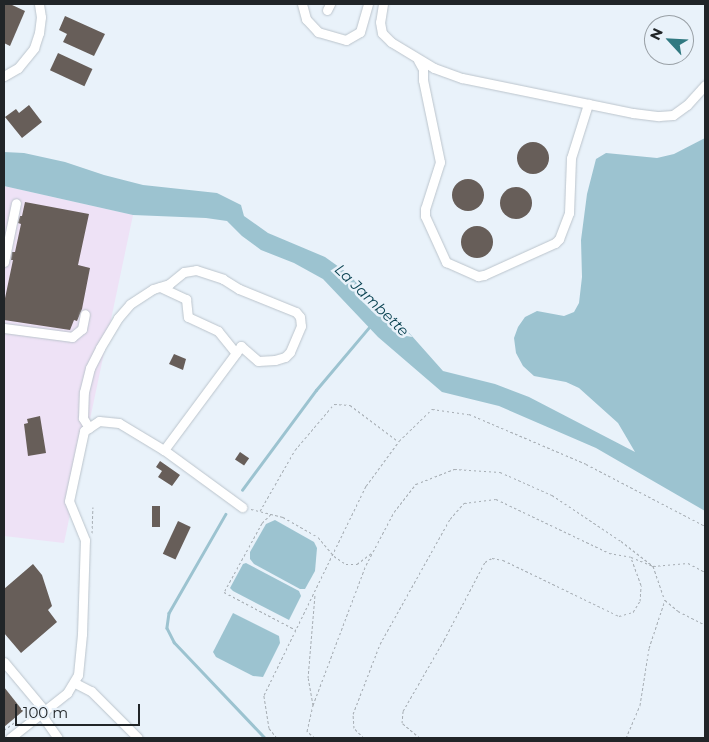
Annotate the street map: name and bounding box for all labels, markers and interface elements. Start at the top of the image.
north arrow [644,15,694,65]
text: N [646,25,667,43]
water label: La Jambette [331,260,413,340]
scale bar [18,694,142,726]
text: 100 m [23,703,68,722]

